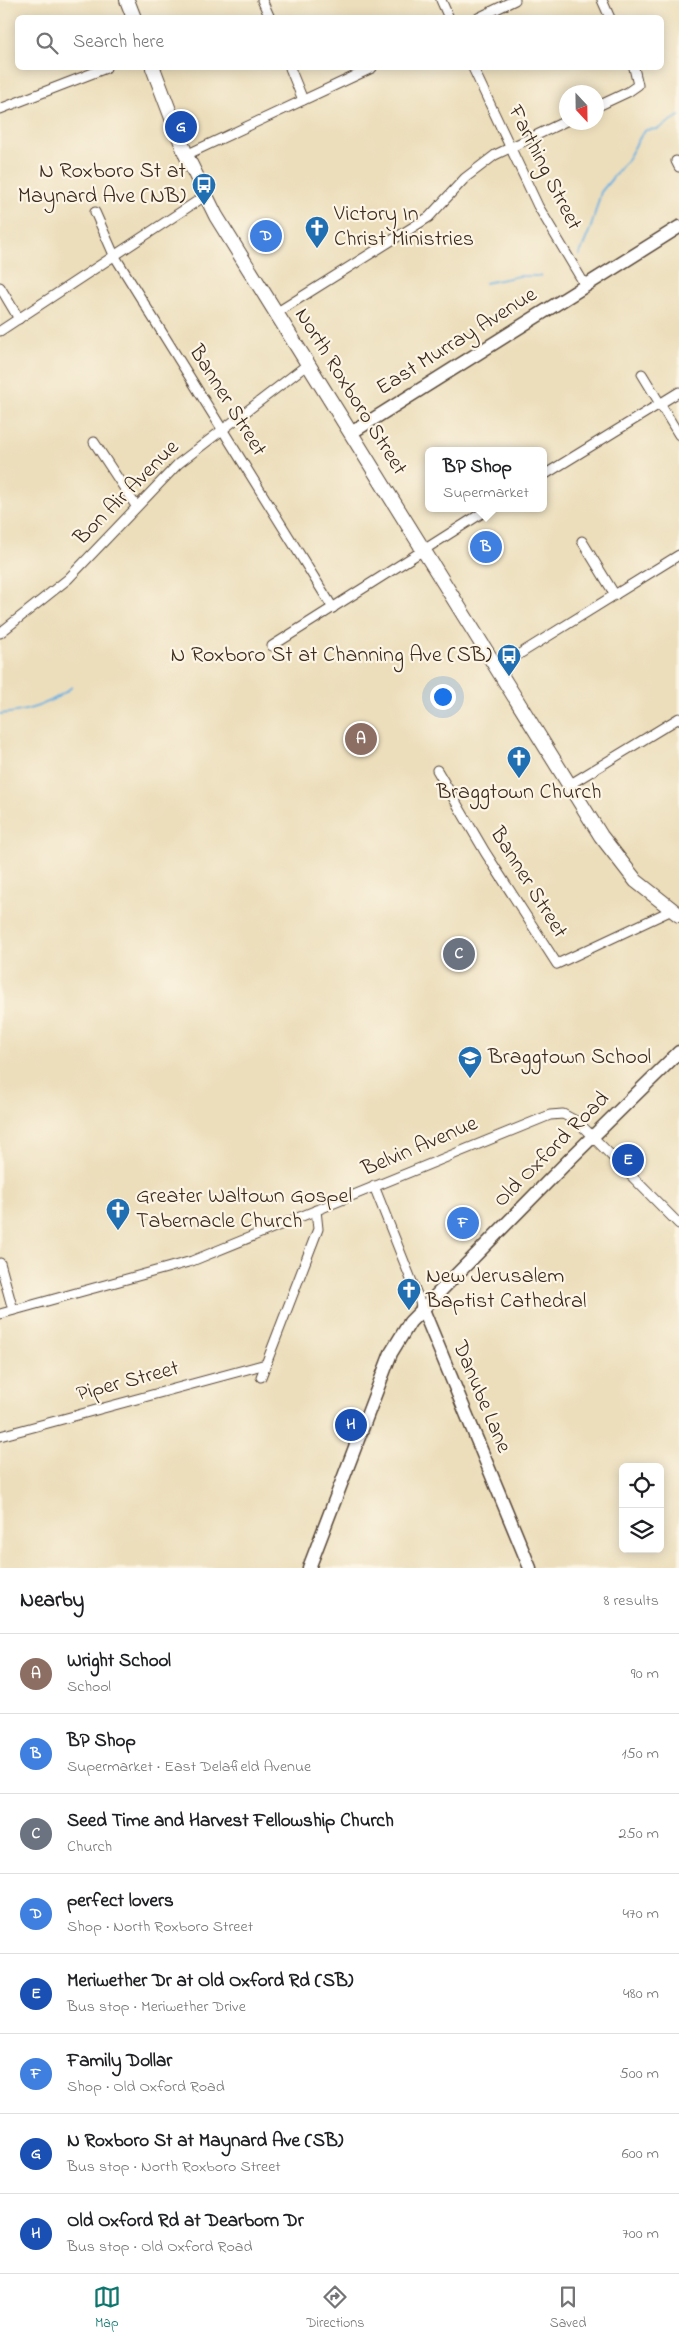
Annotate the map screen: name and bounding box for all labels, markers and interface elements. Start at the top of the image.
search box [15,15,664,70]
icon: search [33,29,61,57]
text: Search here [73,29,164,56]
north arrow [559,85,604,130]
street label: Farthing Street [497,99,590,237]
pin: G [165,108,197,146]
place label: N Roxboro St at Maynard Ave (NB) [18,156,187,214]
bus stop icon: N Roxboro St at Maynard Ave (NB) [191,172,217,206]
place label: Victory In Christ Ministries [333,199,474,256]
church icon: Victory In Christ Ministries [304,215,330,249]
pin: D [250,217,282,255]
street label: East Murray Avenue [370,280,544,405]
street label: North Roxboro Street [286,302,415,482]
street label: Banner Street [180,338,274,463]
street label: Bon Air Avenue [66,433,187,554]
popup [425,447,547,512]
text: BP Shop [443,454,512,481]
text: Supermarket [443,481,529,505]
pin: B [470,528,502,566]
place label: N Roxboro St at Channing Ave (SB) [171,640,492,673]
bus stop icon: N Roxboro St at Channing Ave (SB) [496,643,522,677]
your location [430,684,456,710]
pin: A [345,720,377,758]
church icon: Braggtown Church [506,745,532,779]
place label: Braggtown Church [435,777,602,810]
street label: Banner Street [481,820,575,945]
pin: C [443,935,475,973]
place label: Braggtown School [487,1042,651,1075]
school or university icon: Braggtown School [457,1045,483,1079]
street label: Old Oxford Road [487,1085,617,1215]
street label: Belvin Avenue [356,1108,483,1186]
pin: E [612,1141,644,1179]
place label: Greater Waltown Gospel Tabernacle Church [136,1181,352,1238]
church icon: Greater Waltown Gospel Tabernacle Church [105,1197,131,1231]
pin: F [447,1204,479,1242]
place label: New Jerusalem Baptist Cathedral [425,1261,587,1318]
church icon: New Jerusalem Baptist Cathedral [396,1277,422,1311]
street label: Danube Lane [443,1335,519,1458]
street label: Piper Street [73,1353,183,1411]
pin: H [335,1406,367,1444]
map controls [619,1463,664,1553]
button: locate [619,1463,664,1508]
button: layers [619,1508,664,1553]
text: Nearby [20,1586,84,1616]
text: 8 results [603,1589,659,1613]
text: Wright School [67,1648,171,1675]
text: A [31,1662,41,1686]
text: 90 m [631,1662,659,1686]
text: School [67,1675,111,1699]
text: BP Shop [67,1728,136,1755]
text: B [31,1742,41,1766]
text: 150 m [621,1742,659,1766]
text: Supermarket · East Delafield Avenue [67,1755,311,1779]
text: Seed Time and Harvest Fellowship Church [67,1808,394,1835]
text: C [32,1822,40,1846]
text: 250 m [619,1822,659,1846]
text: Church [67,1835,112,1859]
text: perfect lovers [67,1888,174,1915]
text: D [30,1902,42,1926]
text: 470 m [622,1902,659,1926]
text: Shop · North Roxboro Street [67,1915,253,1939]
text: Meriwether Dr at Old Oxford Rd (SB) [67,1968,353,1995]
text: E [31,1982,41,2006]
text: 480 m [623,1982,659,2006]
text: Bus stop · Meriwether Drive [67,1995,246,2019]
text: Family Dollar [67,2048,172,2075]
text: F [31,2062,41,2086]
text: 500 m [620,2062,659,2086]
text: Shop · Old Oxford Road [67,2075,225,2099]
text: N Roxboro St at Maynard Ave (SB) [67,2128,343,2155]
text: G [31,2142,41,2166]
text: 600 m [622,2142,659,2166]
text: Bus stop · North Roxboro Street [67,2155,281,2179]
text: Old Oxford Rd at Dearborn Dr [67,2208,304,2235]
text: H [31,2222,41,2246]
text: 700 m [622,2222,659,2246]
text: Bus stop · Old Oxford Road [67,2235,252,2259]
tab: Map [93,2283,121,2334]
tab: Directions [306,2283,364,2334]
tab: Saved [550,2283,586,2334]

